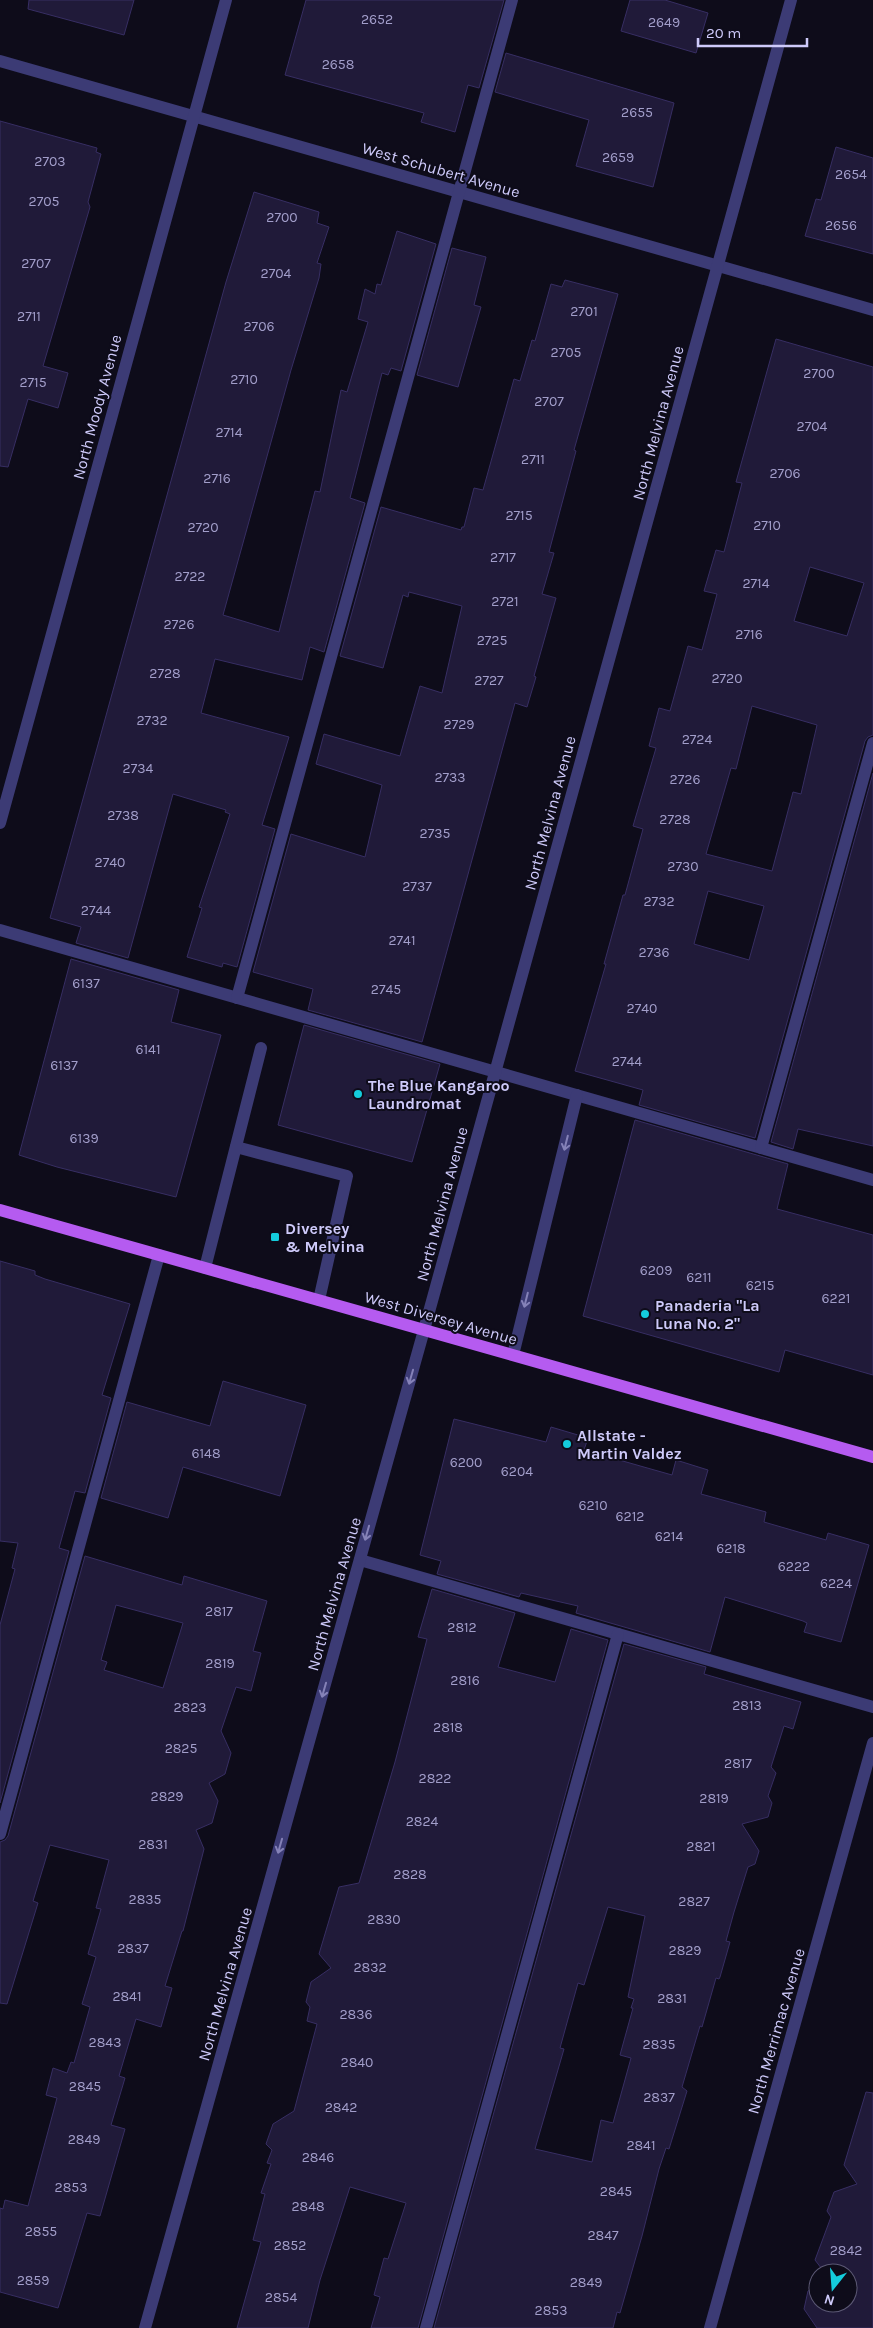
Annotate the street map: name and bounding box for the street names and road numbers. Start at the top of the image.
street label: West Schubert Avenue [360,138,522,202]
street label: North Moody Avenue [68,332,126,482]
street label: North Melvina Avenue [628,344,688,502]
street label: North Melvina Avenue [520,734,580,892]
street label: North Melvina Avenue [412,1125,472,1283]
street label: West Diversey Avenue [362,1287,520,1349]
street label: North Melvina Avenue [303,1515,365,1673]
street label: North Melvina Avenue [194,1905,256,2063]
street label: North Merrimac Avenue [743,1946,809,2116]

